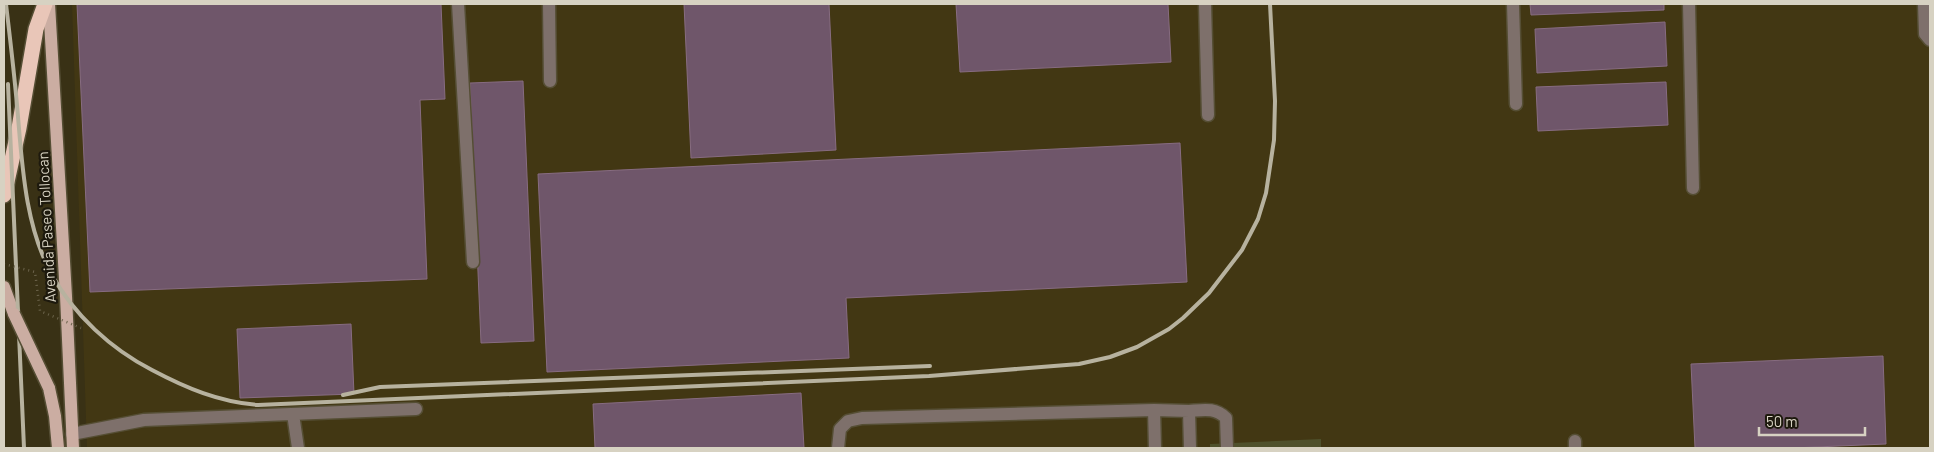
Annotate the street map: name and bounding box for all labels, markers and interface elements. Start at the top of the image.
street label: Avenida Paseo Tollocan [33,151,59,303]
scale bar [1759,404,1865,436]
text: 50 m [1766,412,1798,430]

